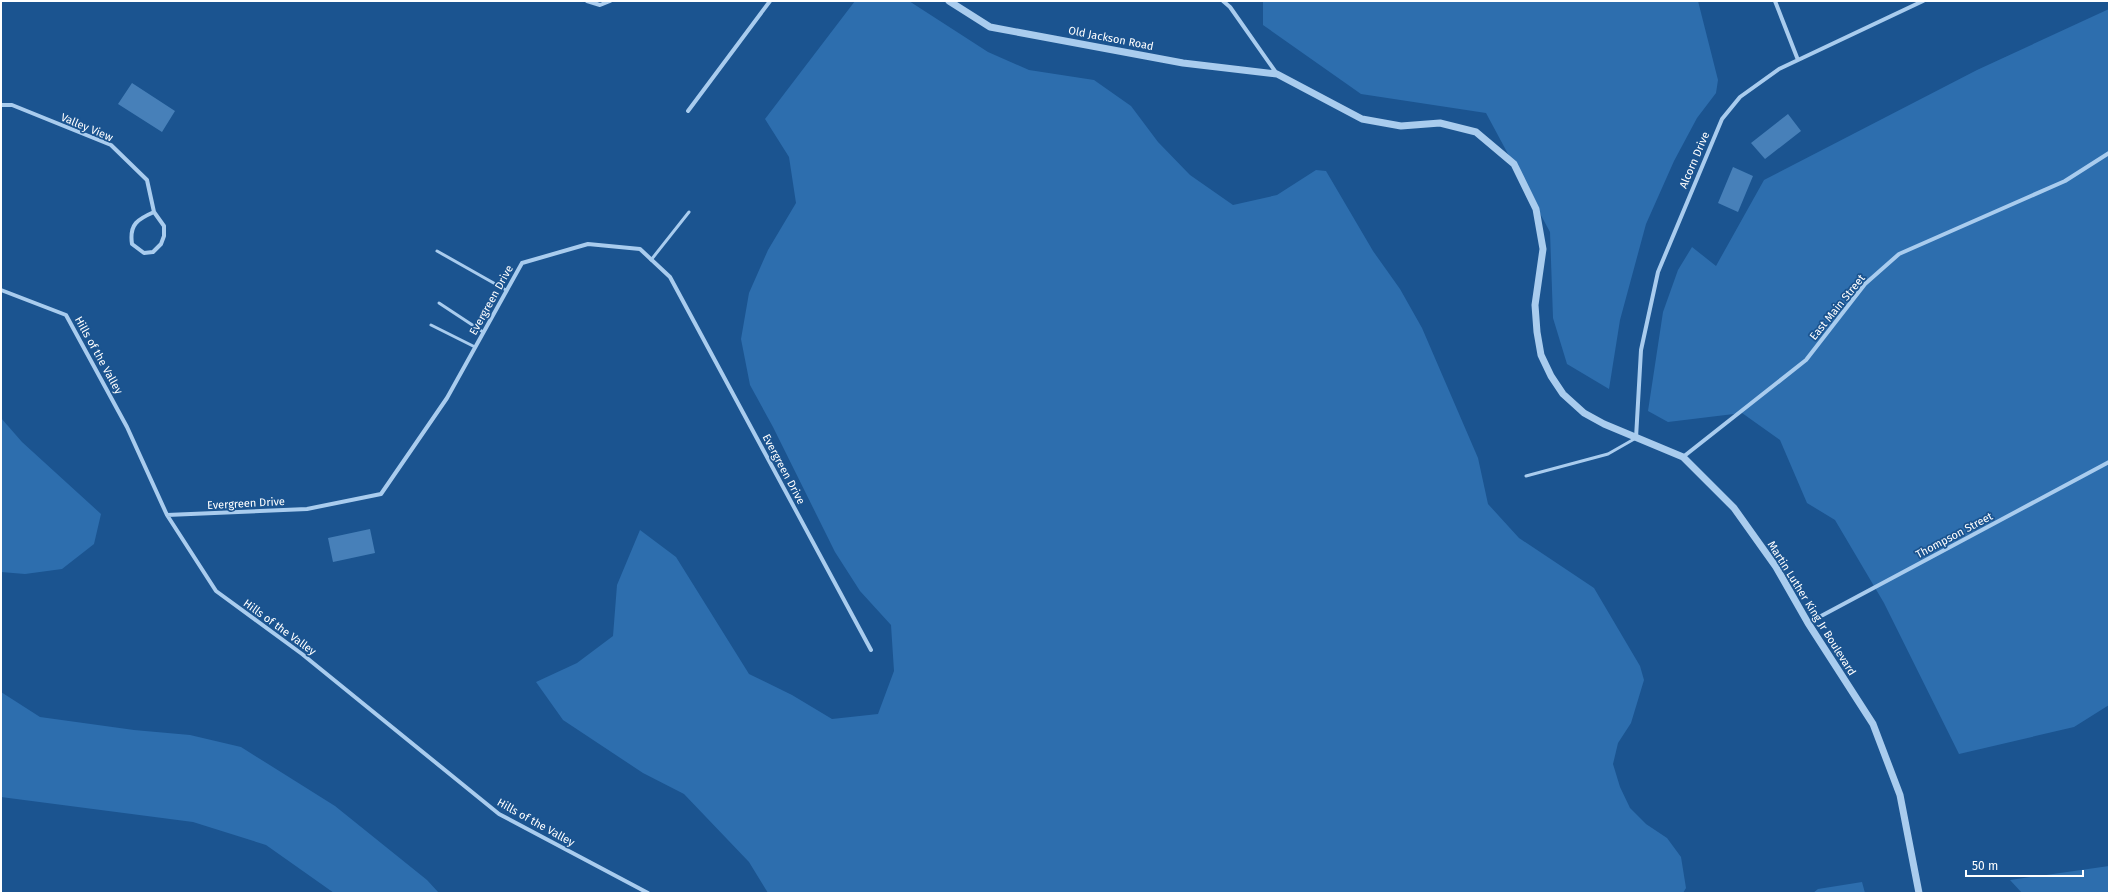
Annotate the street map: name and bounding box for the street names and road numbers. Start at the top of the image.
street label: Old Jackson Road [1067,24,1155,53]
street label: Valley View [59,111,115,144]
street label: Alcorn Drive [1677,130,1712,191]
street label: Evergreen Drive [467,263,516,337]
street label: East Main Street [1807,272,1868,343]
street label: Hills of the Valley [72,314,126,397]
street label: Evergreen Drive [760,432,808,507]
street label: Evergreen Drive [207,495,285,512]
street label: Thompson Street [1914,510,1995,561]
street label: Martin Luther King Jr Boulevard [1765,539,1858,678]
street label: Hills of the Valley [241,597,319,658]
street label: Hills of the Valley [495,796,577,849]

